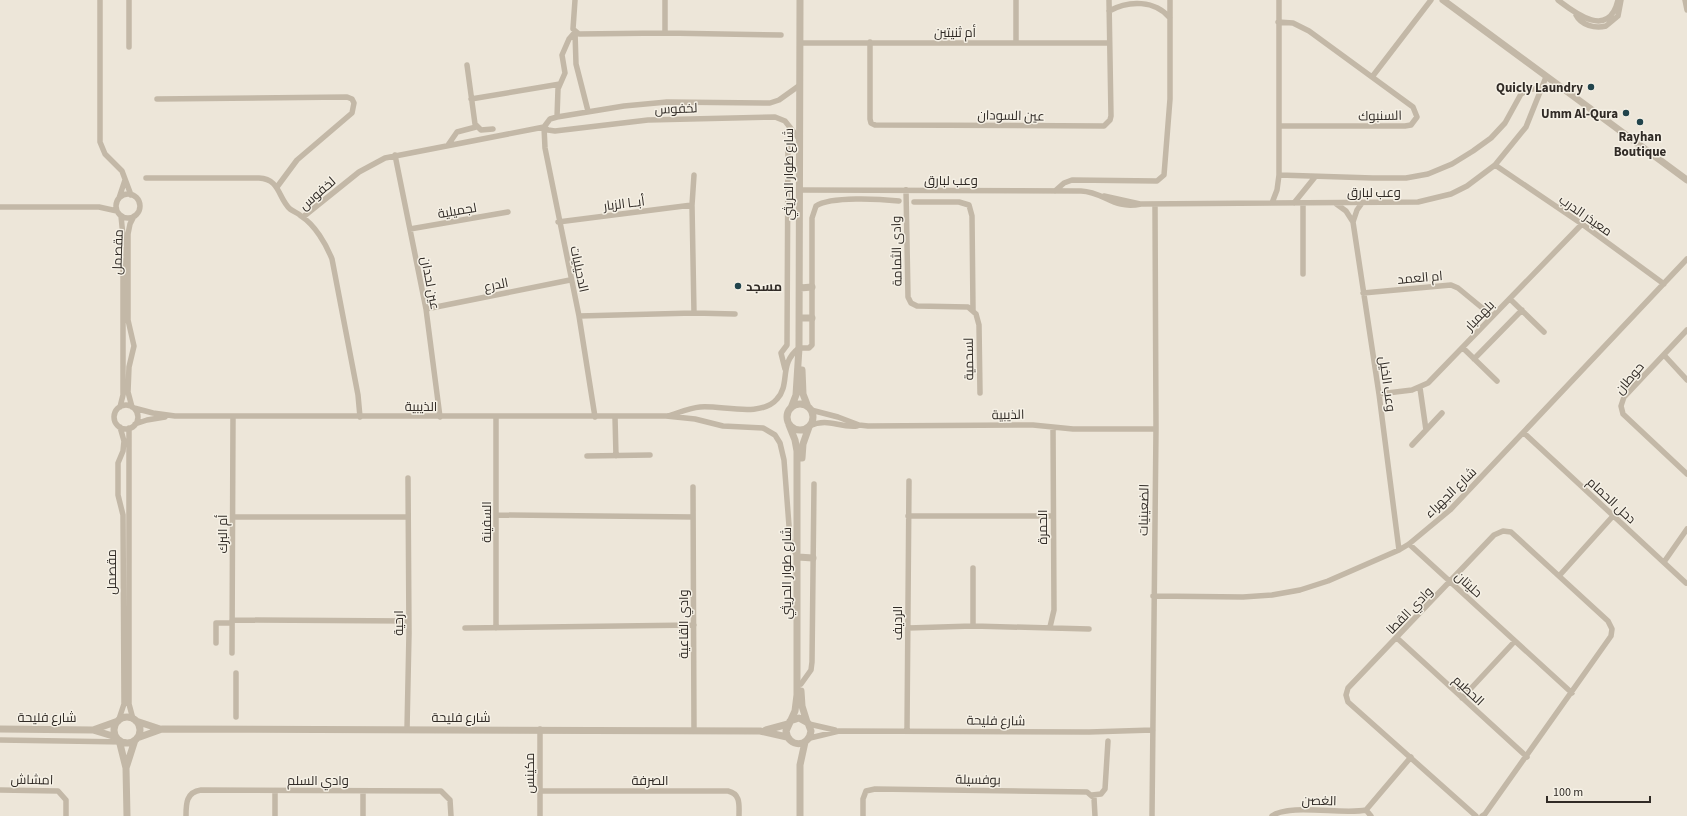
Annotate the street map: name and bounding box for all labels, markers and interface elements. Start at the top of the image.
street label: أم ثنيتين [934,24,977,42]
place label: Quicly Laundry [1496,79,1583,97]
marker: Quicly Laundry [1586,82,1596,92]
street label: لخفوس [654,99,698,119]
place label: Umm Al-Qura [1541,105,1618,123]
street label: عين السودان [977,106,1045,126]
street label: السنبوك [1358,107,1402,125]
marker: Umm Al-Qura [1621,108,1631,118]
marker: Rayhan Boutique [1635,117,1645,127]
street label: شارع طوار الحريثي [780,128,799,220]
place label: Rayhan Boutique [1614,128,1667,161]
street label: وعب لبارق [924,172,978,190]
street label: لخفوس [296,173,340,215]
street label: وعب لبارق [1347,184,1401,202]
street label: معيذر الدرب [1555,191,1616,241]
street label: أبــا الزبار [601,192,646,216]
street label: لجميلية [436,199,478,223]
street label: وادى الثمامة [887,216,907,286]
street label: مقصمل [108,229,128,275]
street label: الدحيليات [565,244,593,294]
street label: عين لحدان [416,255,444,311]
street label: ام العمد [1397,267,1443,289]
street label: الدرع [482,274,510,296]
place label: مسجد [746,278,782,296]
marker: مسجد [733,281,743,291]
street label: بلهمبار [1460,297,1499,336]
street label: لسحمية [960,337,978,380]
street label: وعب الخيل [1374,355,1400,413]
street label: حوطان [1611,359,1649,399]
street label: الذيبية [405,398,437,416]
street label: الذيبية [992,406,1025,424]
street label: شارع الجهراء [1421,463,1481,522]
street label: دحل الحمام [1583,473,1640,528]
street label: الضعينيات [1135,484,1153,536]
street label: السفينة [478,501,496,543]
street label: الحمرة [1034,509,1052,545]
street label: أم البرك [214,514,232,554]
street label: شارع طوار الحريثي [778,527,797,619]
street label: مقصمل [103,549,121,595]
street label: حليتان [1451,568,1486,602]
street label: وادي القطا [1382,583,1438,639]
street label: وادي القاعية [675,589,694,659]
street label: الرديف [889,606,907,640]
street label: ارحية [390,610,408,636]
street label: الحطيم [1449,672,1488,710]
street label: شارع فليحة [18,709,76,727]
street label: شارع فليحة [432,709,490,727]
street label: شارع فليحة [966,711,1026,731]
street label: مكينس [521,753,539,793]
street label: امشاش [11,771,53,789]
street label: بوفسيلة [955,771,1001,789]
street label: وادي السلم [287,772,349,791]
street label: الصرفة [631,772,669,790]
scale bar [1547,778,1650,804]
text: 100 m [1553,784,1583,801]
street label: الغصن [1301,792,1337,810]

